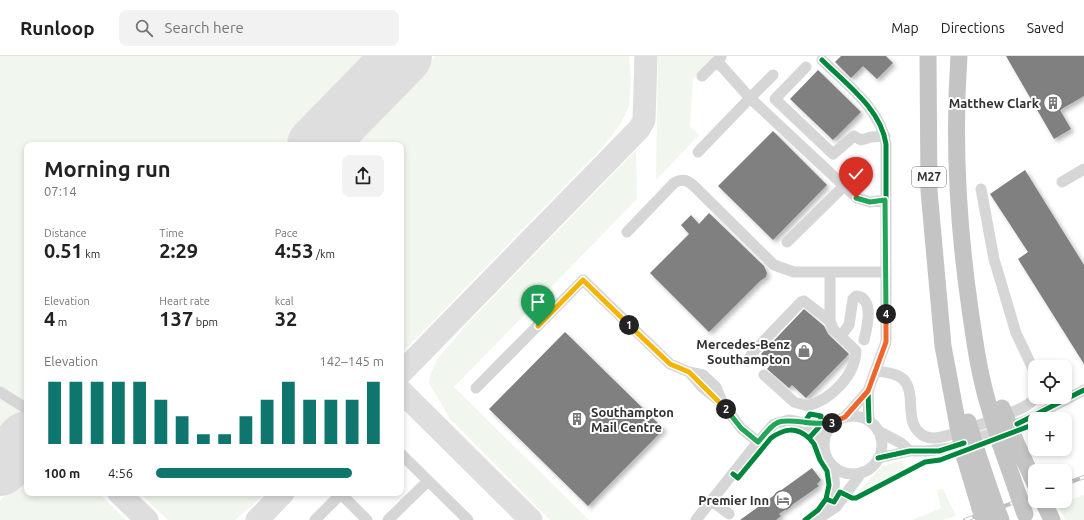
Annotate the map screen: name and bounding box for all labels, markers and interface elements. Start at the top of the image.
search box [119,10,399,46]
text: Runloop [20,17,95,39]
icon: search [133,17,155,39]
text: Search here [165,19,244,36]
text: Map [891,20,919,36]
text: Directions [941,20,1005,36]
text: Saved [1027,20,1064,36]
building icon: Matthew Clark [1042,92,1064,114]
place label: Matthew Clark [949,96,1040,110]
button: share [342,155,384,197]
text: Morning run [44,156,171,181]
pin [839,157,873,198]
icon: check [845,163,867,185]
road number: M27 [912,167,946,187]
text: 07:14 [44,184,77,198]
text: Distance [44,227,87,239]
text: Time [159,227,184,239]
text: Pace [275,227,298,239]
text: 0.51 [44,239,83,262]
text: 2:29 [159,239,198,262]
text: 4:53 [275,239,313,262]
text: km [83,248,100,260]
text: /km [313,248,335,260]
pin [521,285,555,326]
icon: arrive [527,291,549,313]
text: Elevation [44,295,90,307]
text: Heart rate [159,295,210,307]
text: kcal [275,295,294,307]
pin: 4 [876,304,896,324]
text: 4 [44,307,55,330]
text: 137 [159,307,193,330]
text: 32 [275,307,297,330]
text: 4 [883,308,889,320]
pin: 1 [619,315,639,335]
text: m [55,316,67,328]
text: bpm [193,316,218,328]
text: 1 [626,319,632,331]
place label: Mercedes-Benz Southampton [696,337,790,366]
shop icon: Mercedes-Benz Southampton [793,340,815,362]
text: Elevation [44,354,98,368]
text: 142–145 m [319,354,384,368]
map controls [1028,360,1072,508]
button: locate [1028,360,1072,404]
pin: 2 [716,399,736,419]
text: 2 [723,403,729,415]
place label: Southampton Mail Centre [591,405,674,434]
building icon: Southampton Mail Centre [566,408,588,430]
button: + [1028,412,1072,456]
pin: 3 [822,413,842,433]
text: 3 [829,417,835,429]
button: − [1028,464,1072,508]
text: 100 m [44,466,80,480]
text: 4:56 [108,466,133,480]
hotel icon: Premier Inn [772,489,794,511]
place label: Premier Inn [698,493,769,507]

